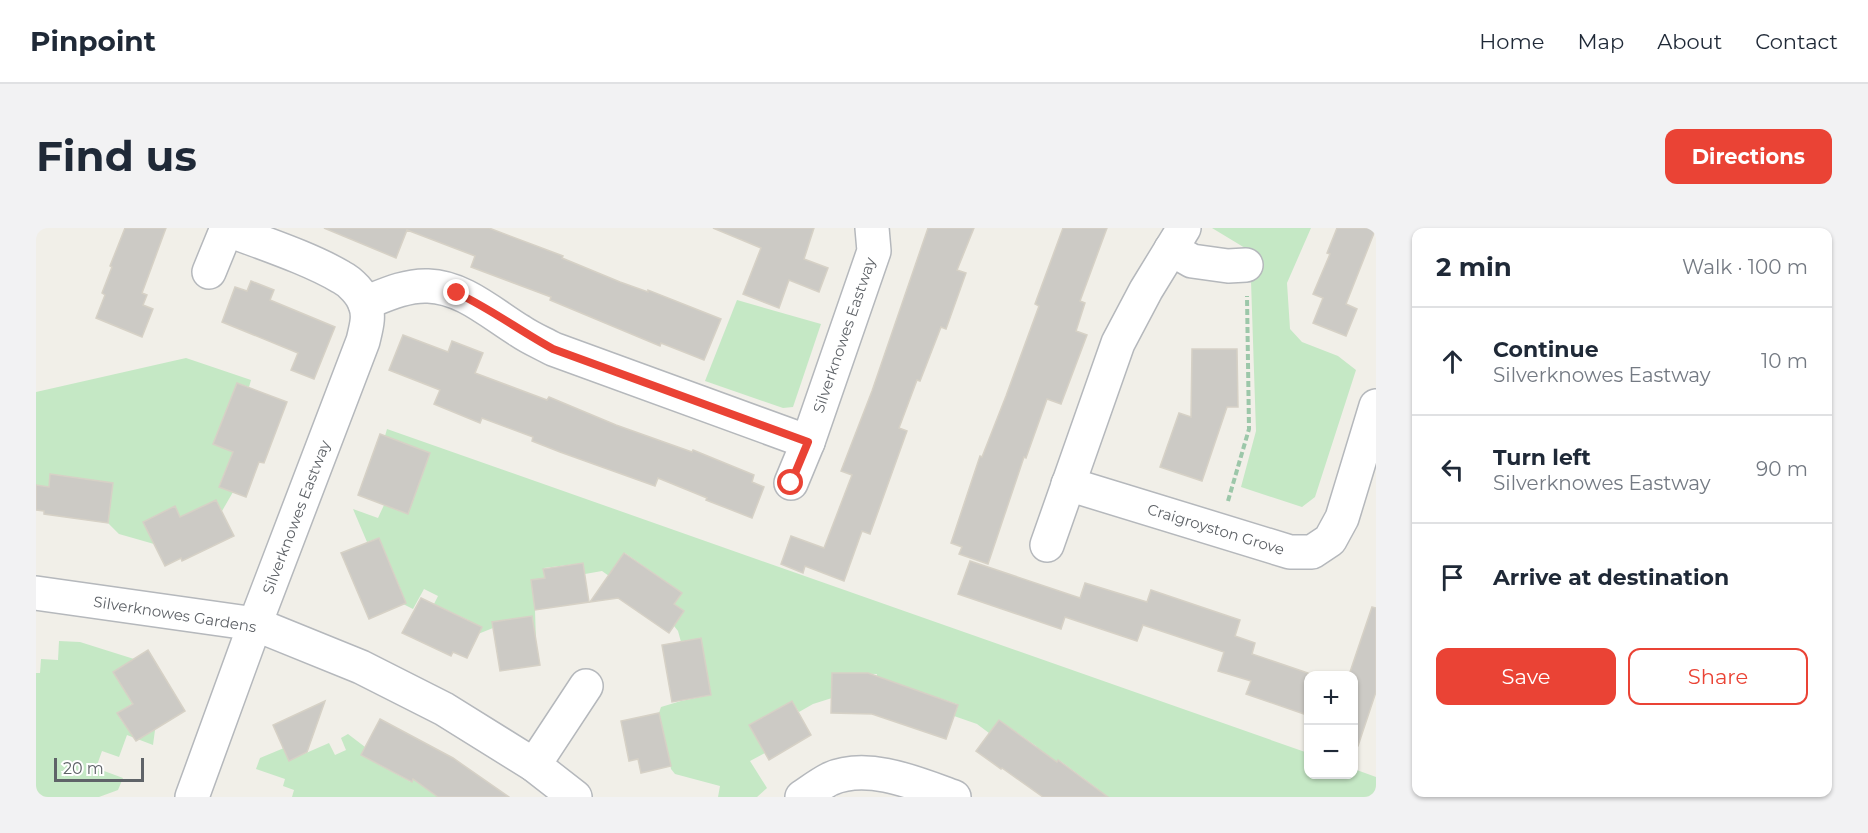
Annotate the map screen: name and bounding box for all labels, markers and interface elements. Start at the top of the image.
text: Pinpoint [30,24,156,58]
text: Home [1479,29,1544,54]
text: Map [1577,29,1624,54]
text: About [1657,29,1722,54]
text: Contact [1755,29,1838,54]
button: Directions [1665,129,1832,184]
text: Find us [36,130,197,182]
text: 2 min [1436,251,1512,283]
street label: Silverknowes Eastway [808,254,880,415]
text: Walk · 100 m [1682,255,1808,279]
route end [443,279,469,305]
text: Continue [1493,336,1599,363]
icon: ahead [1436,345,1469,378]
text: 10 m [1761,349,1808,373]
text: Silverknowes Eastway [1493,363,1711,387]
street label: Silverknowes Eastway [258,437,334,597]
text: Turn left [1493,444,1591,471]
icon: left [1436,453,1469,486]
text: 90 m [1756,457,1808,481]
route start [777,469,803,495]
text: Silverknowes Eastway [1493,471,1711,495]
street label: Craigroyston Grove [1145,499,1287,559]
icon: arrive [1436,561,1469,594]
text: Arrive at destination [1493,564,1729,591]
street label: Silverknowes Gardens [92,592,258,636]
button: Save [1436,648,1616,705]
button: Share [1628,648,1808,705]
map controls [1304,671,1358,779]
button: + [1304,671,1358,725]
button: − [1304,725,1358,779]
scale bar [54,755,144,782]
text: 20 m [63,759,104,778]

